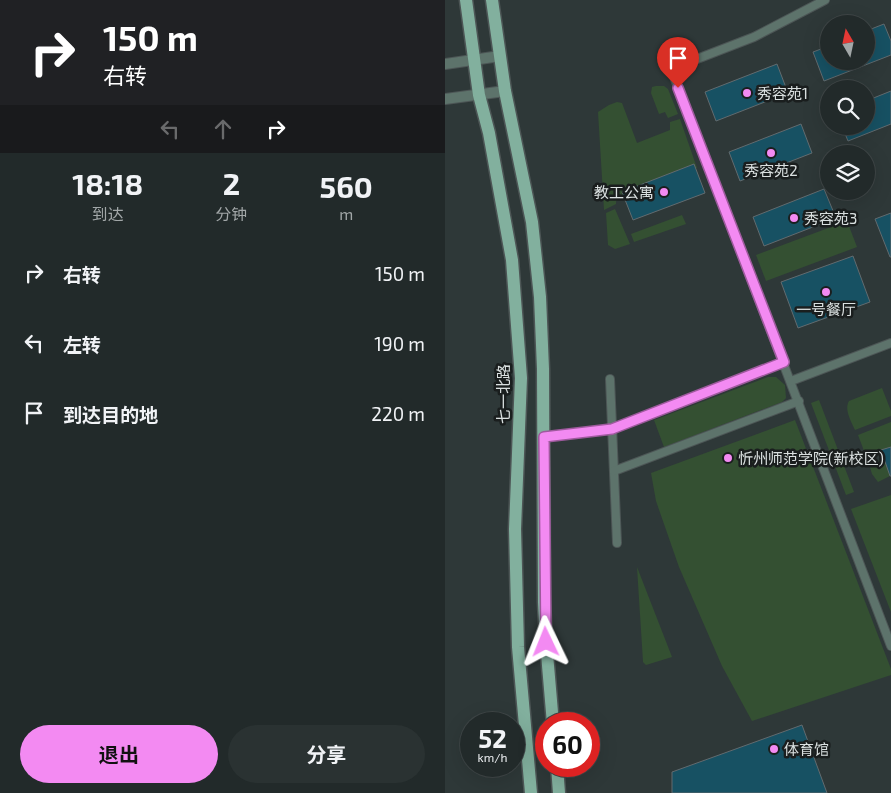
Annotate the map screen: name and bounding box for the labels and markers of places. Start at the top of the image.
pin [657,37,699,88]
place label: 秀容苑1 [757,84,808,102]
marker: 秀容苑1 [741,87,753,99]
marker: 秀容苑2 [765,147,777,159]
place label: 秀容苑2 [744,161,798,179]
place label: 教工公寓 [594,183,654,201]
marker: 教工公寓 [658,186,670,198]
place label: 秀容苑3 [804,209,857,227]
marker: 秀容苑3 [788,212,800,224]
marker: 一号餐厅 [820,286,832,298]
place label: 一号餐厅 [796,300,856,318]
place label: 忻州师范学院(新校区) [738,449,884,467]
marker: 忻州师范学院(新校区) [722,452,734,464]
place label: 体育馆 [784,740,829,758]
marker: 体育馆 [768,743,780,755]

